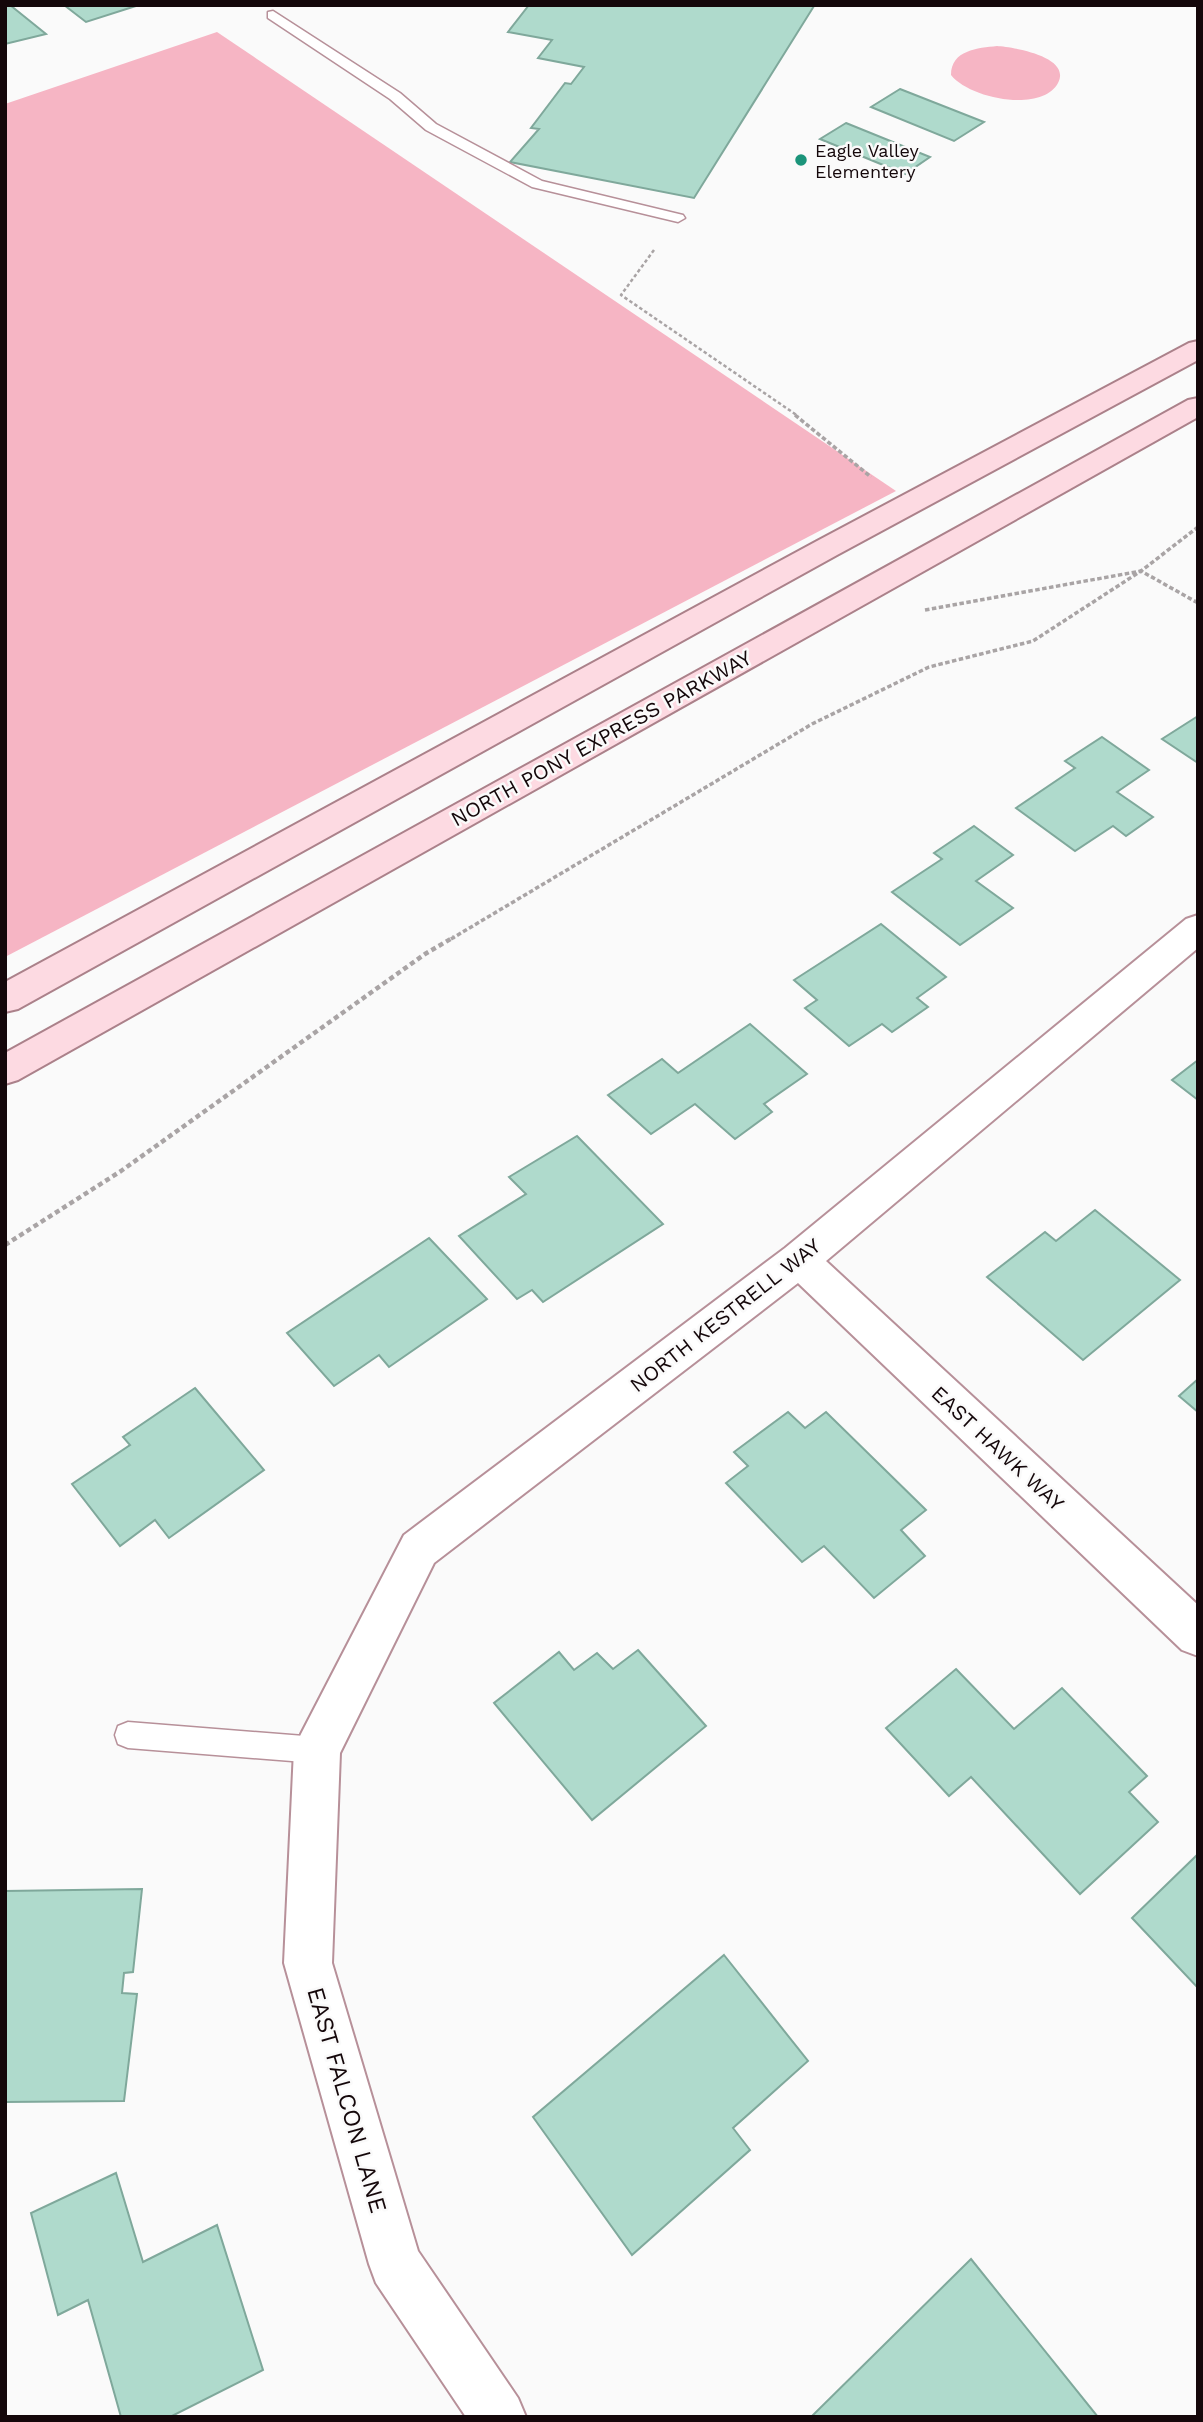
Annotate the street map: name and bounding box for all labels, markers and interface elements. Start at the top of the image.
place label: Eagle Valley Elementery [815,140,919,182]
marker: Eagle Valley Elementery [793,152,809,168]
street label: NORTH PONY EXPRESS PARKWAY [446,645,756,831]
street label: NORTH KESTRELL WAY [625,1233,825,1397]
street label: EAST HAWK WAY [927,1380,1069,1516]
street label: EAST FALCON LANE [301,1984,393,2216]

